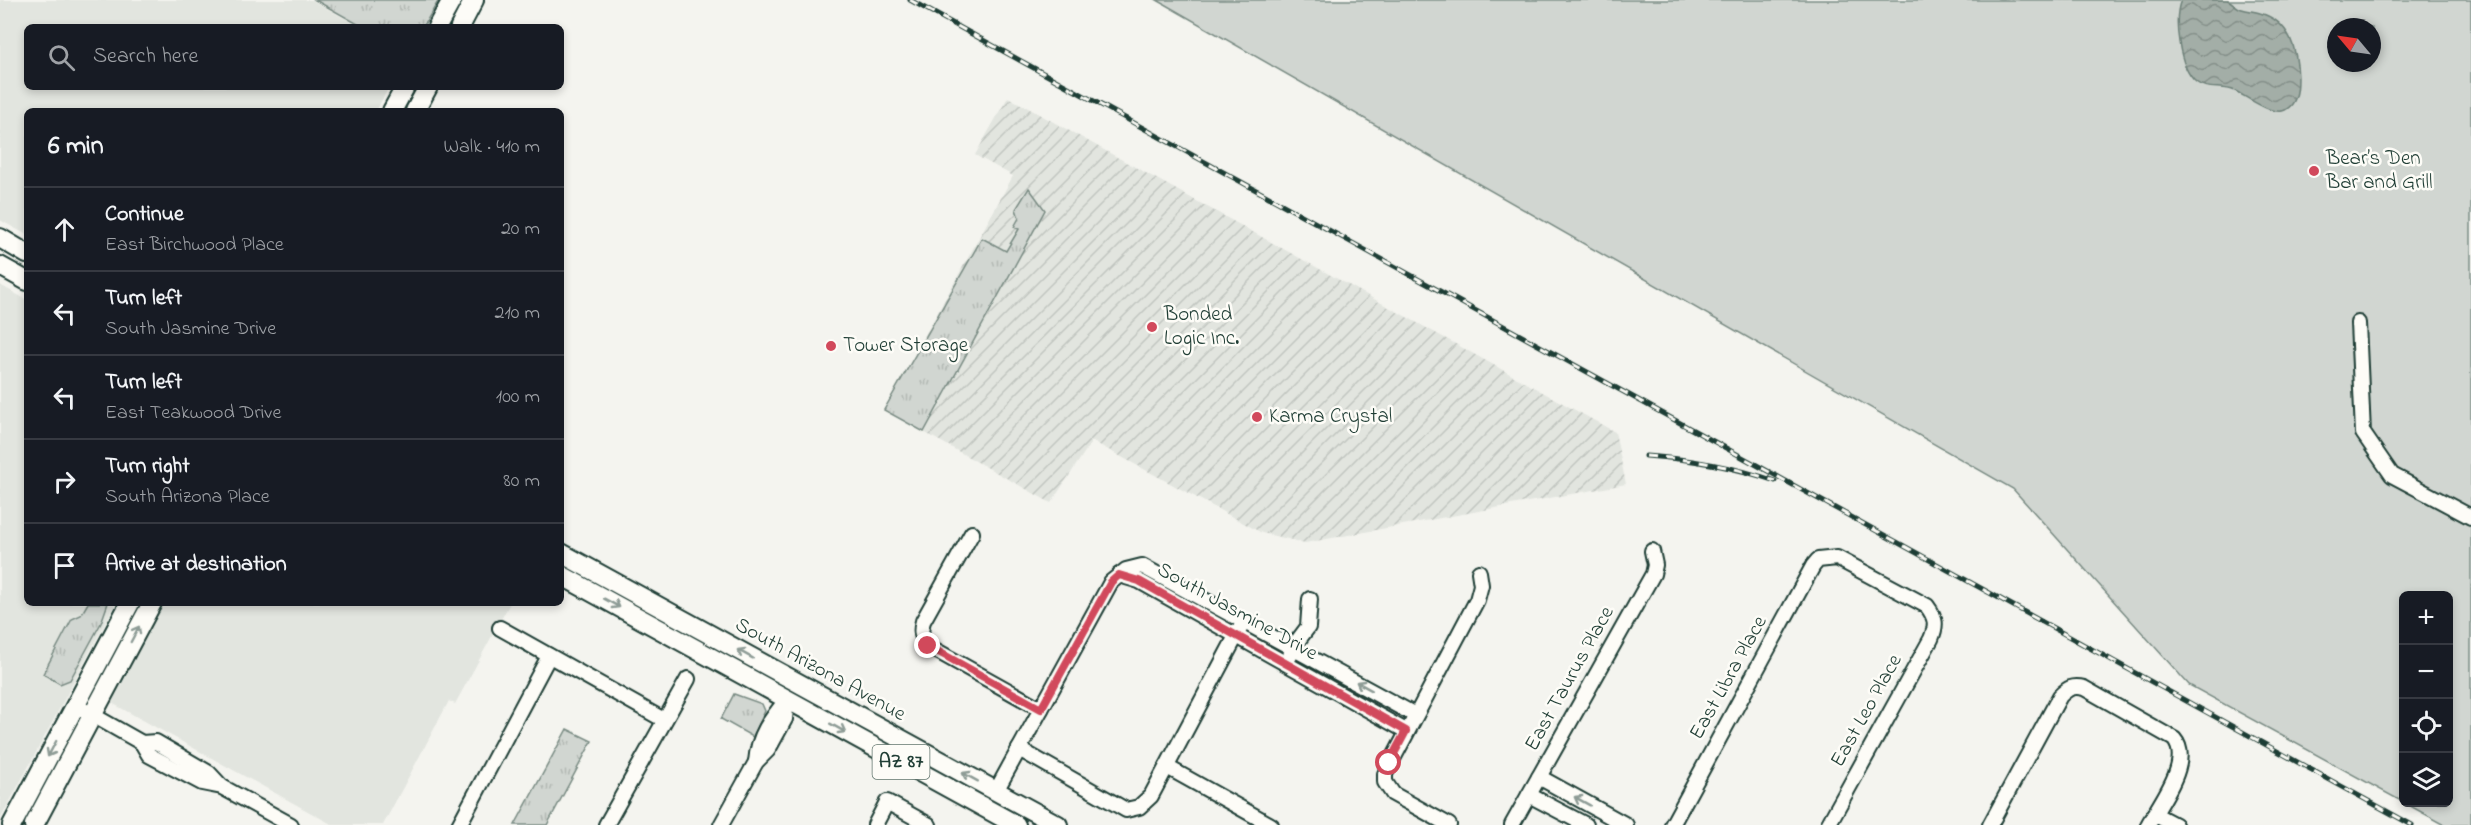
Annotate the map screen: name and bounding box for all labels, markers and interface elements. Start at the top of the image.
north arrow [2327,18,2381,72]
search box [24,24,564,90]
icon: search [45,41,78,74]
text: Search here [93,41,198,73]
text: 6 min [48,128,104,166]
text: Walk · 410 m [444,133,540,162]
place label: Bear’s Den Bar and Grill [2325,144,2433,198]
marker: Bear’s Den Bar and Grill [2307,164,2321,178]
text: Continue [105,199,184,231]
icon: ahead [48,213,81,246]
text: 20 m [501,215,540,244]
text: East Birchwood Place [105,231,284,260]
text: Turn left [105,283,182,315]
icon: left [48,297,81,330]
text: 210 m [495,299,540,328]
place label: Bonded Logic Inc. [1163,300,1239,356]
text: South Jasmine Drive [105,315,276,344]
marker: Bonded Logic Inc. [1145,320,1159,334]
place label: Tower Storage [843,331,969,363]
marker: Tower Storage [824,339,838,353]
text: Turn left [105,367,182,399]
icon: left [48,381,81,414]
text: 100 m [496,383,540,412]
text: East Teakwood Drive [105,399,282,428]
place label: Karma Crystal [1269,402,1392,434]
marker: Karma Crystal [1250,410,1264,424]
text: Turn right [105,451,190,483]
icon: right [48,465,81,498]
text: 80 m [503,467,540,496]
text: South Arizona Place [105,483,270,512]
icon: arrive [48,549,81,582]
text: Arrive at destination [105,549,287,581]
street label: South Jasmine Drive [1151,555,1323,669]
map controls [2399,591,2453,807]
button: + [2399,591,2453,645]
one-way arrow [603,598,620,610]
street label: East Taurus Place [1518,601,1623,757]
street label: East Libra Place [1683,610,1776,745]
street label: South Arizona Avenue [729,611,911,730]
one-way arrow [129,626,141,643]
route end [914,632,940,658]
button: − [2399,645,2453,699]
one-way arrow [737,648,754,660]
street label: East Leo Place [1824,649,1911,773]
one-way arrow [1356,680,1373,692]
button: locate [2399,699,2453,753]
one-way arrow [829,722,846,734]
one-way arrow [46,740,57,758]
road number: AZ 87 [872,745,930,779]
route start [1375,749,1401,775]
button: layers [2399,753,2453,807]
one-way arrow [961,771,979,782]
one-way arrow [1574,795,1591,807]

